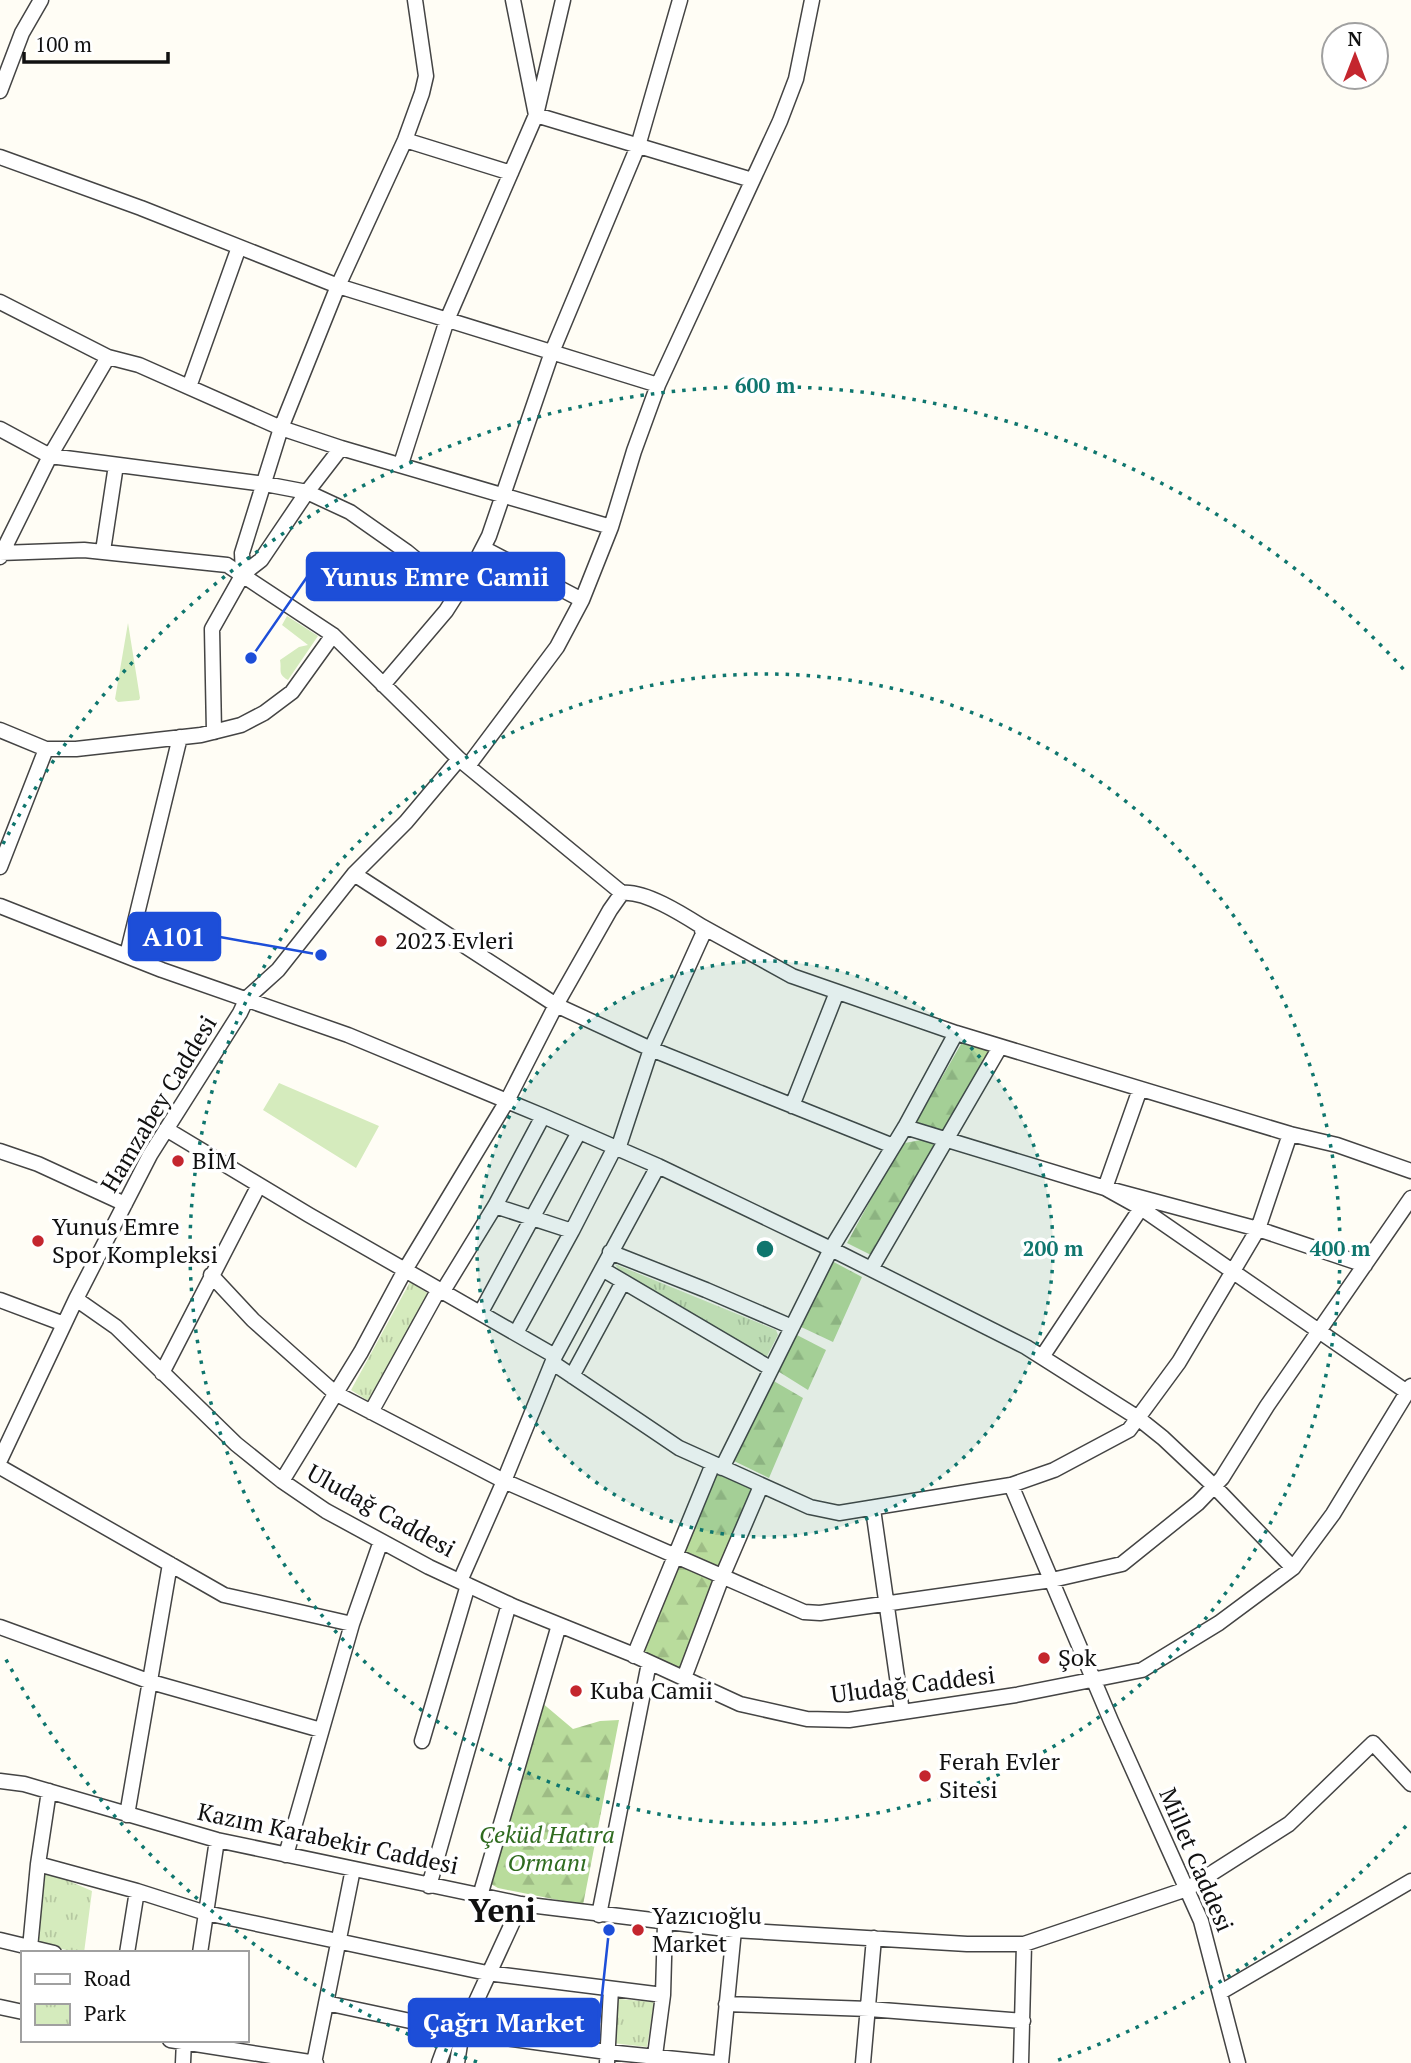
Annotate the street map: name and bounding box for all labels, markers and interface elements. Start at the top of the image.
scale bar [24,21,168,65]
north arrow [1320,21,1390,91]
text: N [1348,26,1363,51]
text: 100 m [35,30,92,58]
text: 600 m [735,371,796,399]
callout: Yunus Emre Camii [307,553,564,600]
text: Yunus Emre Camii [321,559,549,593]
callout: A101 [129,913,220,960]
text: A101 [142,919,206,953]
place label: 2023 Evleri [395,924,514,956]
marker: 2023 Evleri [373,933,389,949]
street label: Hamzabey Caddesi [93,1009,224,1198]
place label: BİM [192,1144,236,1176]
marker: BİM [170,1153,186,1169]
place label: Yunus Emre Spor Kompleksi [52,1210,218,1270]
marker: Yunus Emre Spor Kompleksi [30,1233,46,1249]
text: 200 m [1023,1234,1084,1262]
text: 400 m [1310,1234,1371,1262]
centre of rings [753,1237,777,1261]
street label: Uludağ Caddesi [302,1456,461,1564]
place label: Şok [1058,1641,1097,1673]
marker: Şok [1036,1650,1052,1666]
street label: Uludağ Caddesi [829,1658,997,1710]
place label: Kuba Camii [590,1674,713,1706]
marker: Kuba Camii [568,1683,584,1699]
place label: Ferah Evler Sitesi [939,1745,1061,1805]
marker: Ferah Evler Sitesi [917,1768,933,1784]
street label: Millet Caddesi [1152,1783,1242,1936]
street label: Kazım Karabekir Caddesi [195,1795,462,1881]
park label: Çeküd Hatıra Ormanı [479,1818,615,1878]
district label: Yeni [468,1889,536,1931]
place label: Yazıcıoğlu Market [652,1899,762,1959]
marker: Yazıcıoğlu Market [630,1922,646,1938]
legend [21,1951,248,2042]
text: Road [84,1964,131,1992]
text: Park [84,1999,126,2027]
callout: Çağrı Market [409,1999,599,2046]
text: Çağrı Market [423,2005,586,2039]

